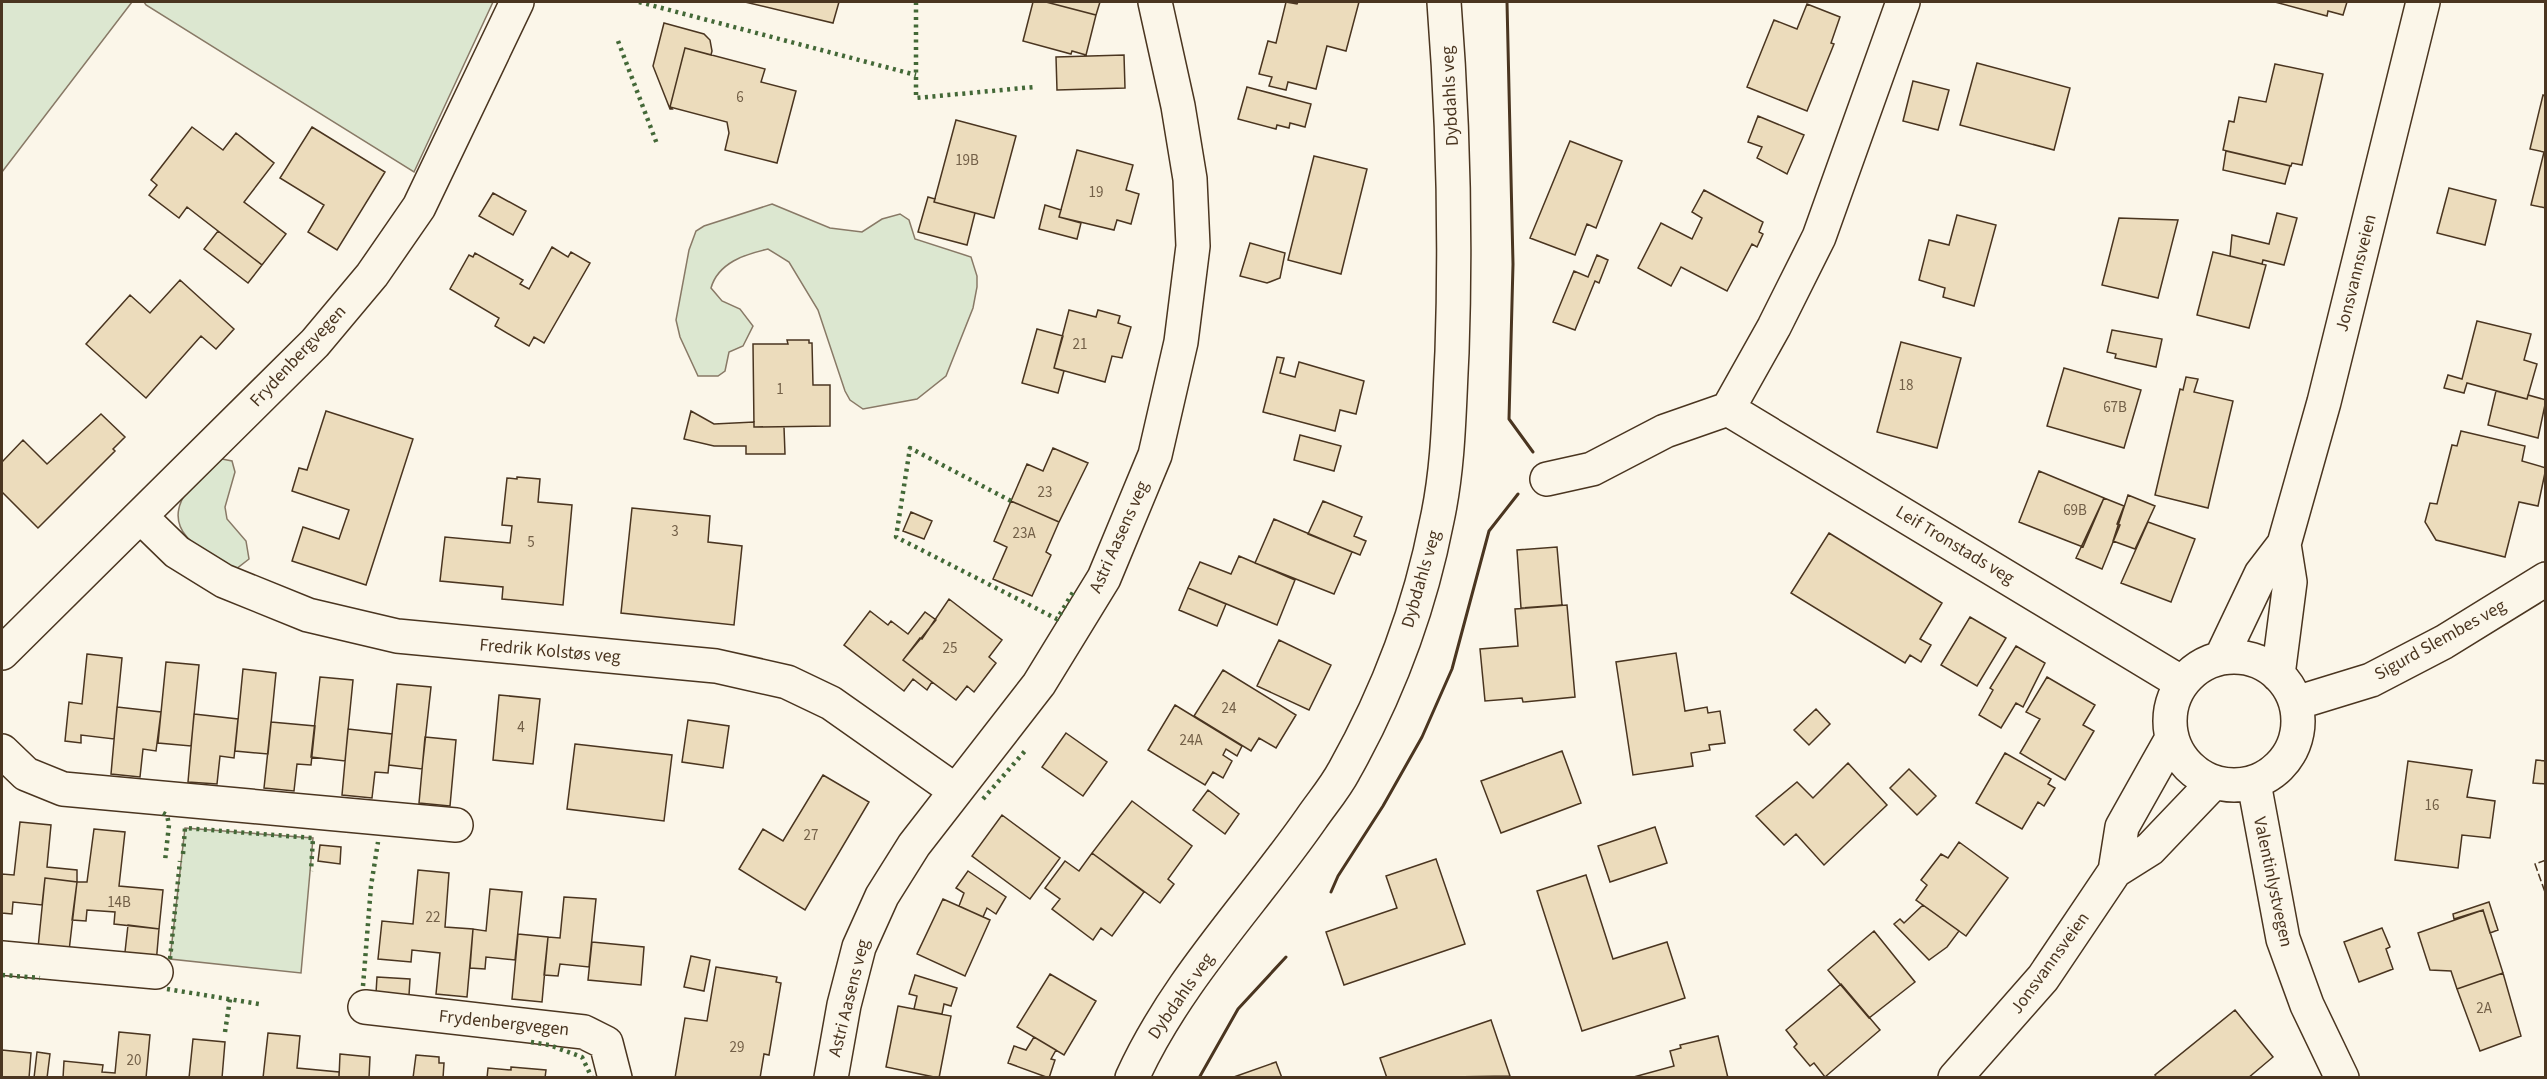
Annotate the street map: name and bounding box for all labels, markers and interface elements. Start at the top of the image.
street label: Dybdahls veg [1435,45,1465,147]
house number: 6 [736,87,744,108]
house number: 19B [955,150,979,171]
house number: 19 [1089,182,1103,203]
street label: Jonsvannsveien [2329,211,2383,335]
street label: Frydenbergvegen [244,300,352,412]
house number: 21 [1073,334,1087,355]
house number: 18 [1899,375,1913,396]
house number: 1 [776,379,784,400]
house number: 67B [2103,397,2127,418]
street label: Astri Aasens veg [1083,477,1155,597]
house number: 23 [1038,482,1052,503]
street label: Leif Tronstads veg [1891,500,2019,590]
house number: 69B [2063,500,2087,521]
house number: 3 [671,521,679,542]
house number: 23A [1012,523,1036,544]
street label: Dybdahls veg [1395,527,1447,631]
house number: 5 [527,532,535,553]
street label: Sigurd Slembes veg [2370,593,2510,687]
street label: Fredrik Kolstøs veg [478,632,622,670]
house number: 25 [943,638,957,659]
house number: 24 [1222,698,1237,719]
house number: 4 [517,717,525,738]
house number: 24A [1179,730,1203,751]
house number: 16 [2425,795,2439,816]
street label: Valentinlystvegen [2247,815,2299,949]
house number: 27 [804,825,818,846]
house number: 14B [107,892,131,913]
house number: 22 [426,907,440,928]
street label: Jonsvannsveien [2004,907,2096,1019]
street label: Astri Aasens veg [822,936,876,1060]
street label: Dybdahls veg [1142,948,1220,1044]
house number: 2A [2476,998,2493,1019]
street label: Frydenbergvegen [438,1004,570,1042]
house number: 29 [730,1037,744,1058]
house number: 20 [127,1050,141,1071]

